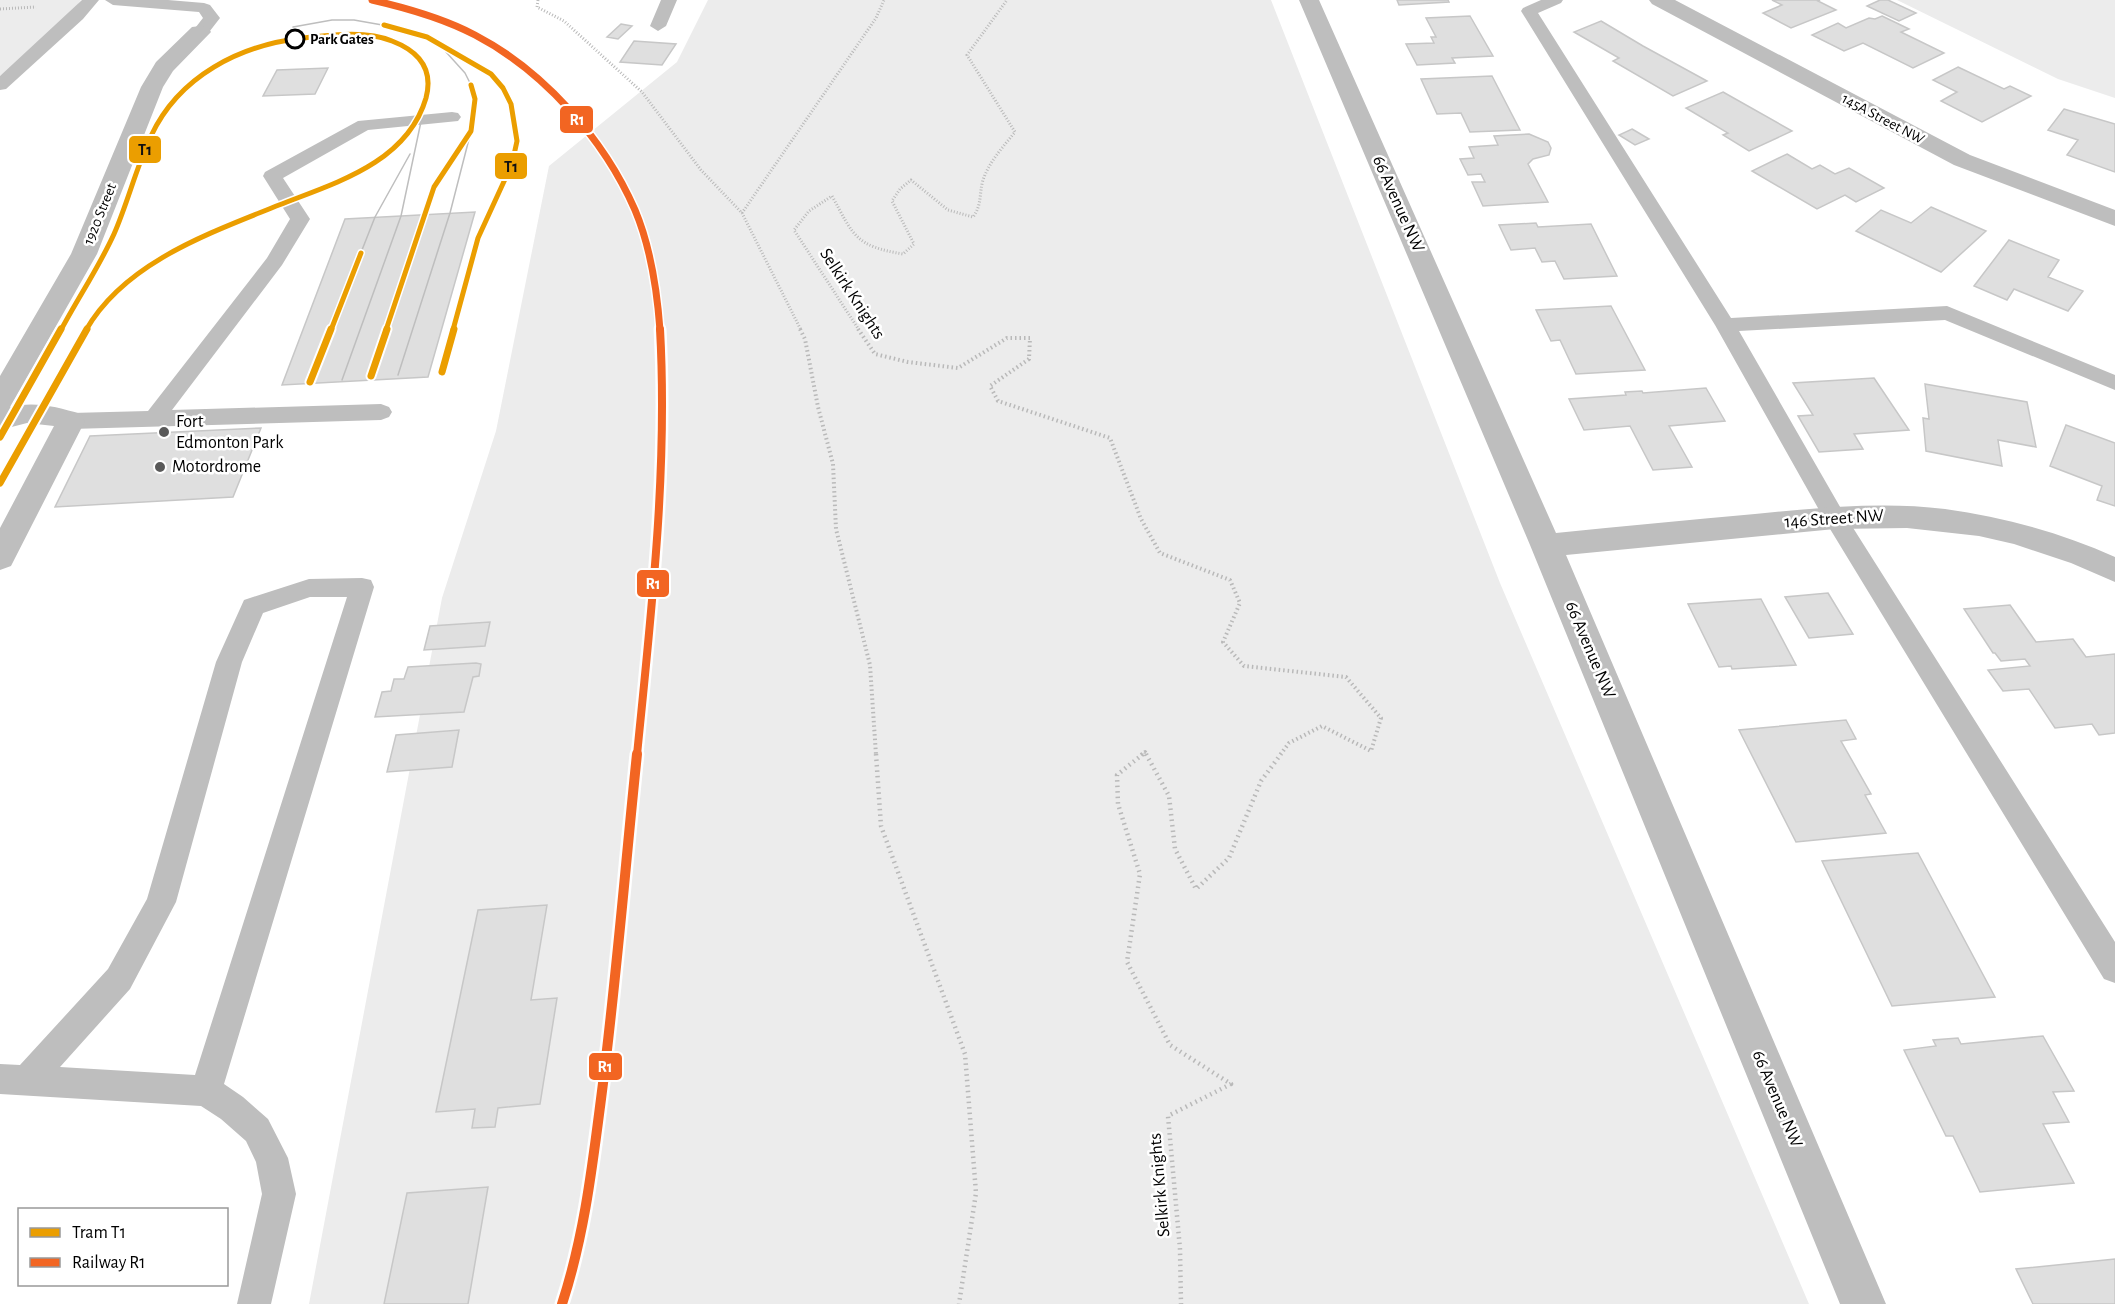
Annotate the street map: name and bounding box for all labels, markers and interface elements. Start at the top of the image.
marker: Park Gates [285,29,305,49]
place label: Park Gates [310,32,374,47]
street label: 145A Street NW [1839,91,1927,147]
line badge: R1 [559,105,594,134]
text: R1 [569,112,585,128]
line badge: T1 [128,135,162,164]
text: T1 [138,142,152,158]
line badge: T1 [494,152,528,180]
street label: 66 Avenue NW [1369,153,1427,255]
text: T1 [504,159,518,175]
street label: 1920 Street [81,181,119,247]
street label: Selkirk Knights [816,245,888,343]
place label: Fort Edmonton Park [176,413,284,452]
marker: Fort Edmonton Park [157,425,171,439]
place label: Motordrome [172,458,261,476]
marker: Motordrome [153,460,167,474]
street label: 146 Street NW [1784,507,1884,531]
line badge: R1 [636,569,670,598]
text: R1 [645,576,661,592]
street label: 66 Avenue NW [1562,599,1618,701]
street label: 66 Avenue NW [1749,1048,1805,1150]
line badge: R1 [588,1052,623,1081]
text: R1 [597,1059,613,1075]
street label: Selkirk Knights [1146,1132,1174,1238]
legend [18,1208,228,1286]
text: Tram T1 [72,1224,126,1242]
text: Railway R1 [72,1254,146,1272]

